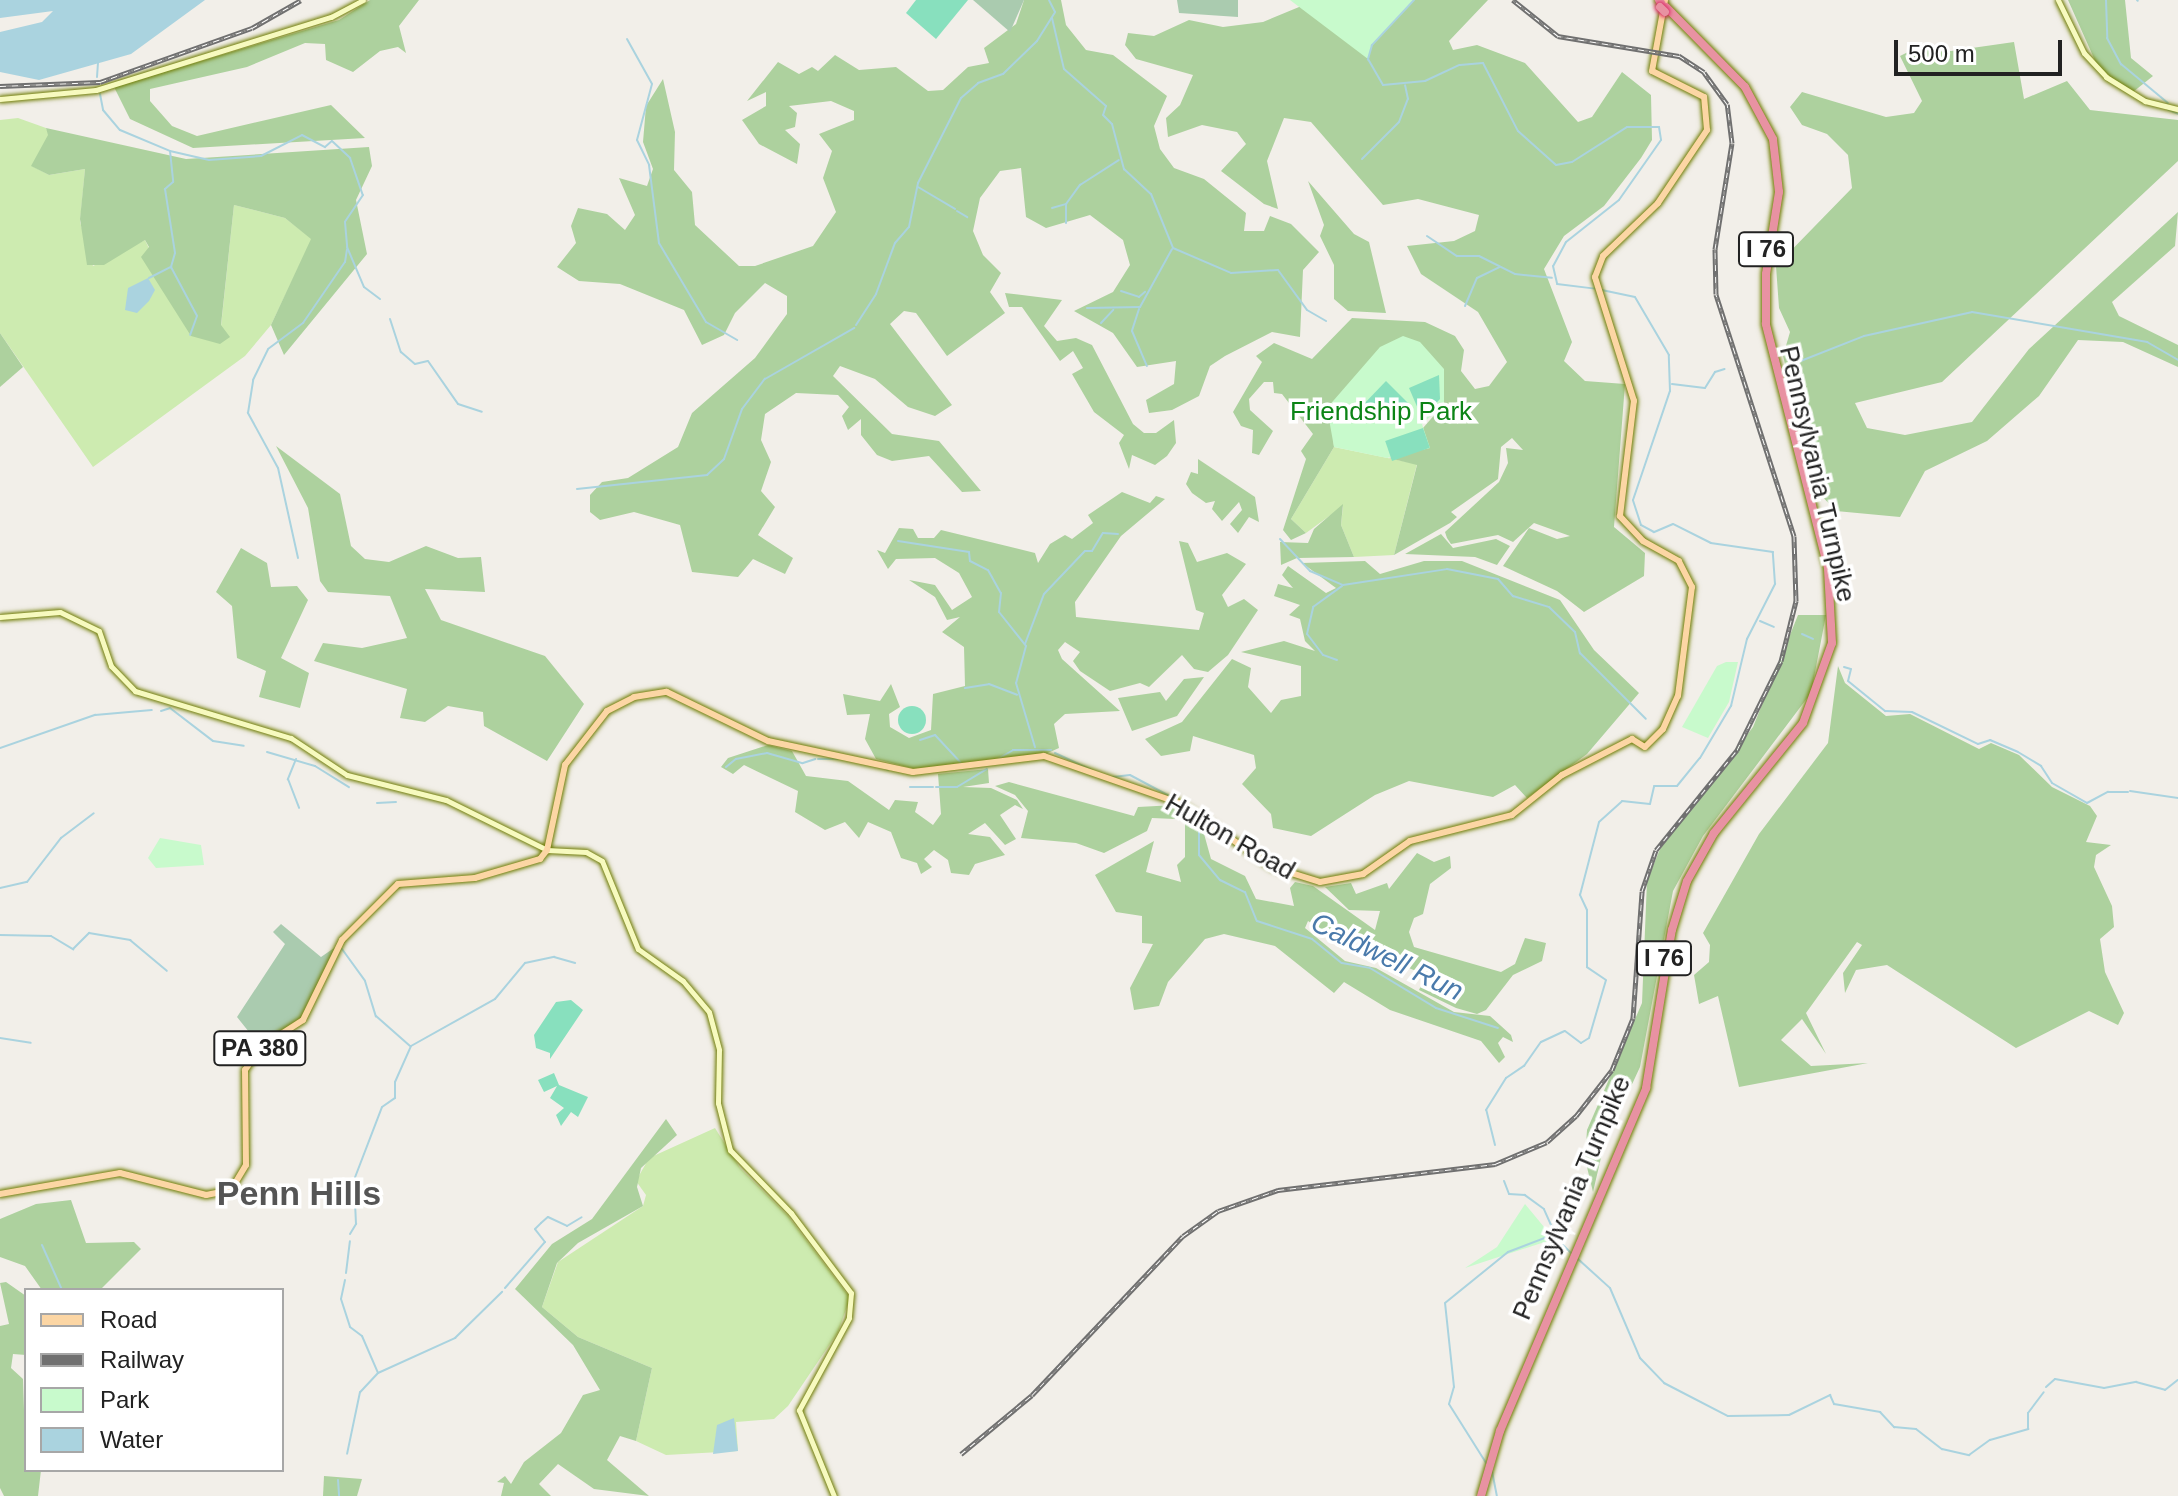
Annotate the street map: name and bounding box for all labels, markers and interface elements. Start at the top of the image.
scale bar [1898,24,2066,74]
text: 500 m [1908,40,1975,67]
road number: I 76 [1736,229,1796,269]
street label: Pennsylvania Turnpike [1772,343,1862,605]
park label: Friendship Park [1290,396,1472,428]
street label: Hulton Road [1160,787,1300,887]
water label: Caldwell Run [1306,906,1468,1008]
road number: I 76 [1634,938,1694,978]
road number: PA 380 [212,1028,308,1068]
street label: Pennsylvania Turnpike [1506,1071,1638,1325]
district label: Penn Hills [217,1174,381,1214]
legend [24,1288,284,1472]
text: Road [100,1306,157,1333]
text: Railway [100,1346,184,1373]
text: Park [100,1386,149,1413]
text: Water [100,1426,163,1453]

